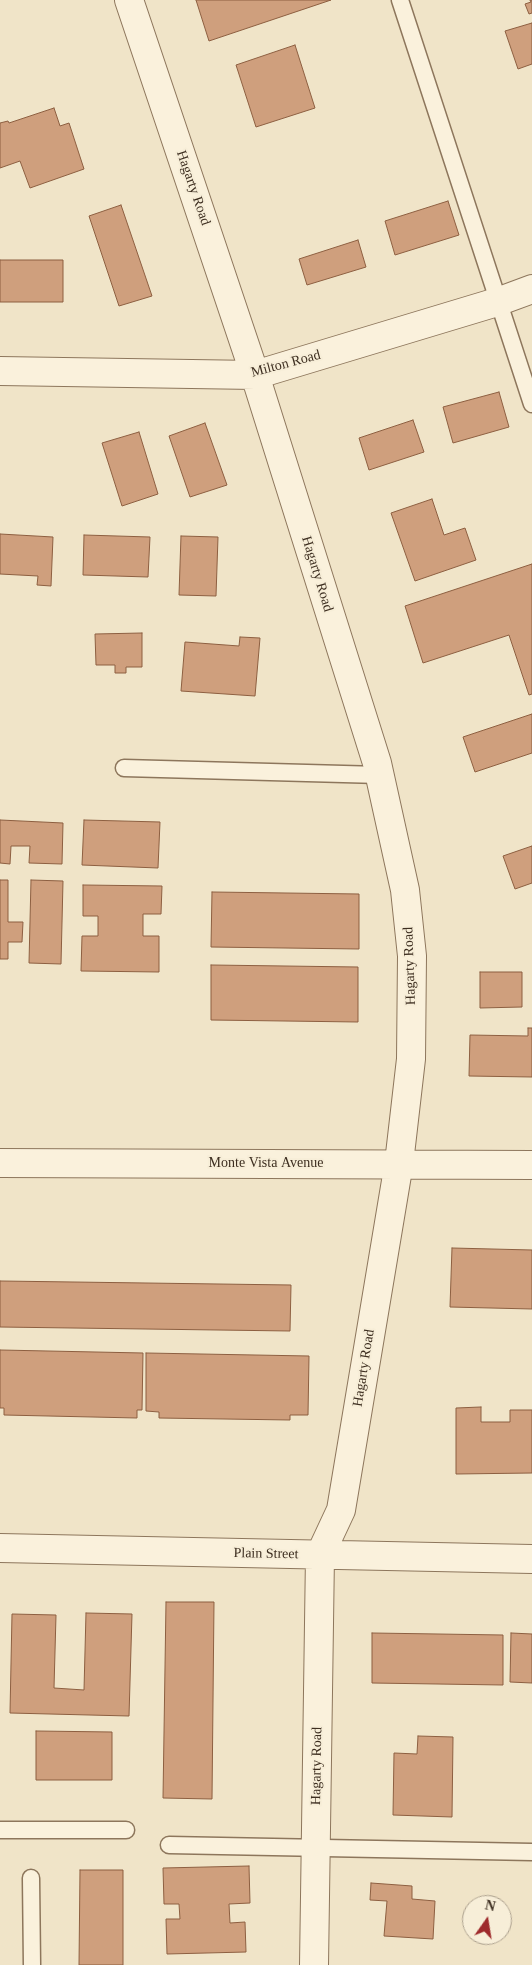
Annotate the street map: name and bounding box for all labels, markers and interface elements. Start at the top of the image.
street label: Hagarty Road [172,148,214,228]
street label: Milton Road [249,347,323,381]
street label: Hagarty Road [298,534,336,614]
street label: Hagarty Road [400,927,420,1005]
street label: Monte Vista Avenue [209,1155,323,1171]
street label: Hagarty Road [350,1328,378,1408]
street label: Plain Street [233,1545,299,1563]
street label: Hagarty Road [308,1727,326,1805]
north arrow [462,1895,512,1945]
text: N [484,1897,497,1914]

